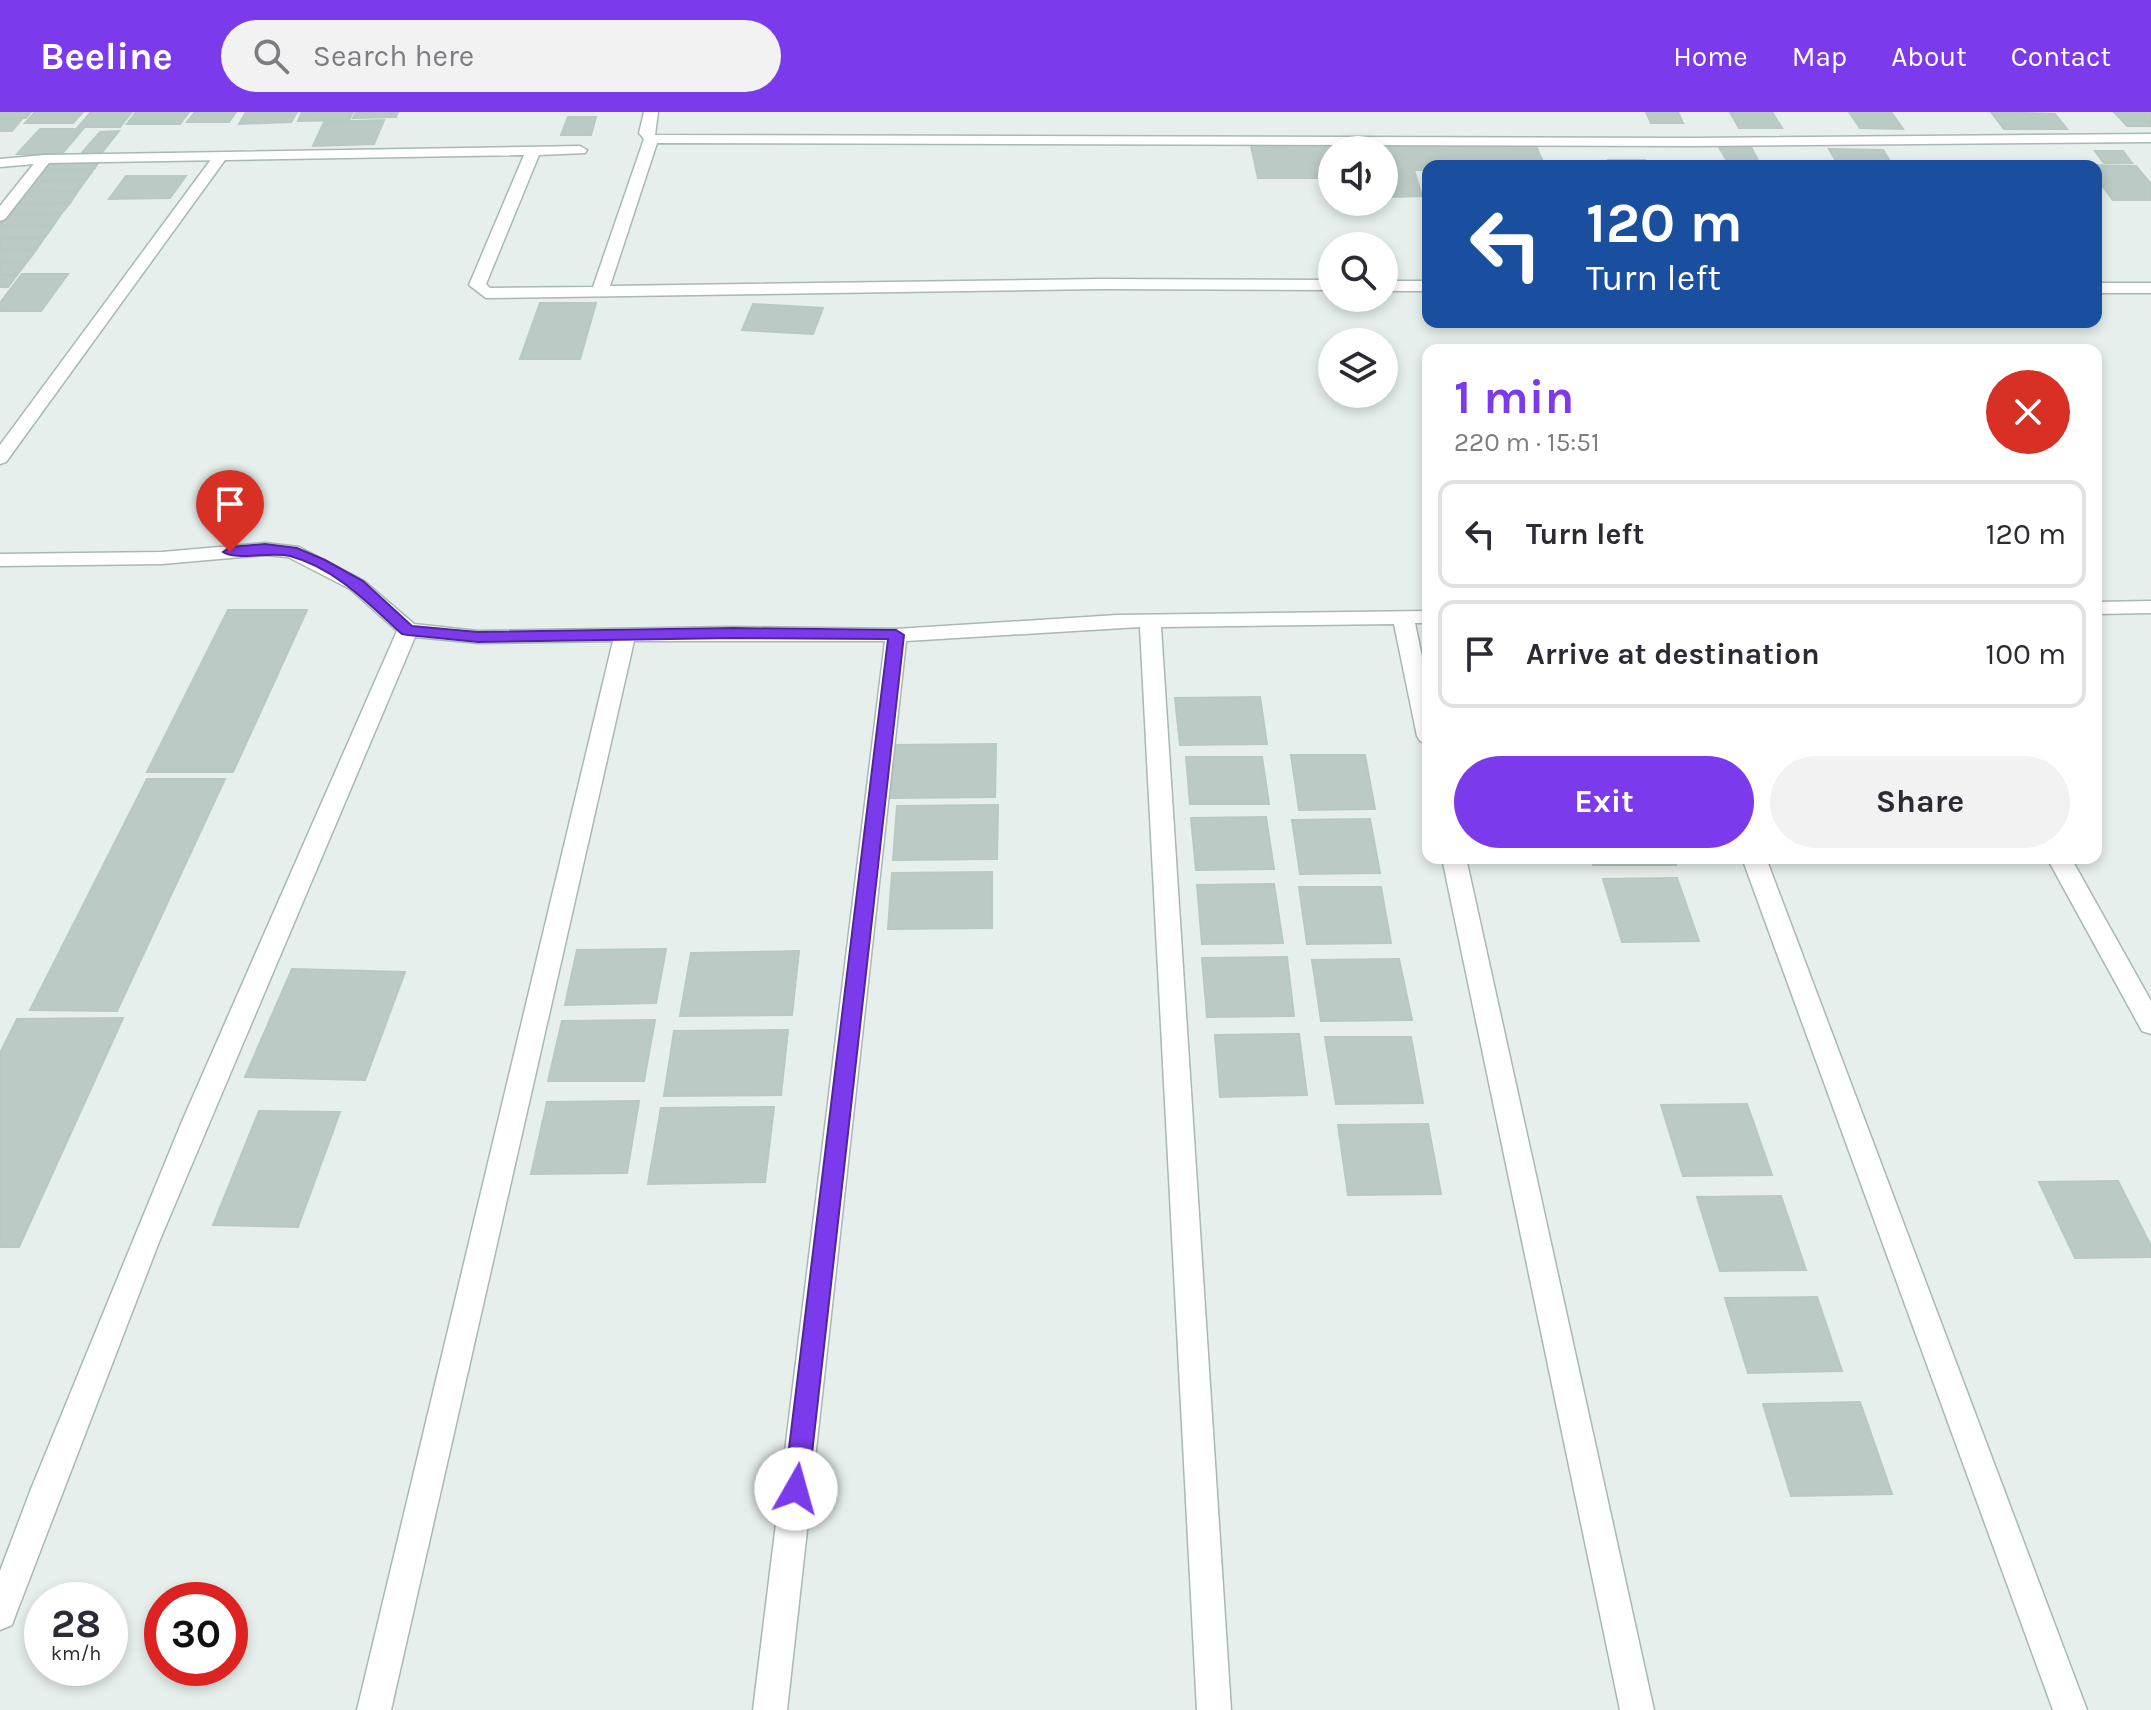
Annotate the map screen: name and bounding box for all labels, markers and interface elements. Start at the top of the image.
search box [221,20,781,92]
text: Beeline [40,34,173,79]
icon: search [249,34,293,78]
text: Search here [313,38,474,74]
text: Home [1673,40,1748,73]
text: Map [1792,40,1847,73]
text: About [1891,40,1967,73]
text: Contact [2011,40,2111,73]
map controls [1318,136,1398,408]
button: sound [1318,136,1398,216]
text: 120 m [1586,190,1743,255]
icon: left [1454,192,1558,296]
button: search [1318,232,1398,312]
text: Turn left [1586,257,1721,299]
button: layers [1318,328,1398,408]
text: 1 min [1454,369,1574,425]
button: close [1986,370,2070,454]
text: 220 m · 15:51 [1454,427,1600,458]
pin [196,470,264,552]
icon: arrive [208,482,252,526]
icon: left [1458,512,1502,556]
text: Turn left [1526,516,1644,552]
text: 120 m [1986,516,2066,552]
icon: arrive [1458,632,1502,676]
text: Arrive at destination [1526,636,1820,672]
text: 100 m [1985,636,2066,672]
button: Exit [1454,756,1754,848]
button: Share [1770,756,2070,848]
position arrow [754,1447,838,1531]
speed limit sign: 30 [144,1582,248,1686]
text: 28 [51,1600,101,1647]
text: km/h [51,1642,101,1665]

